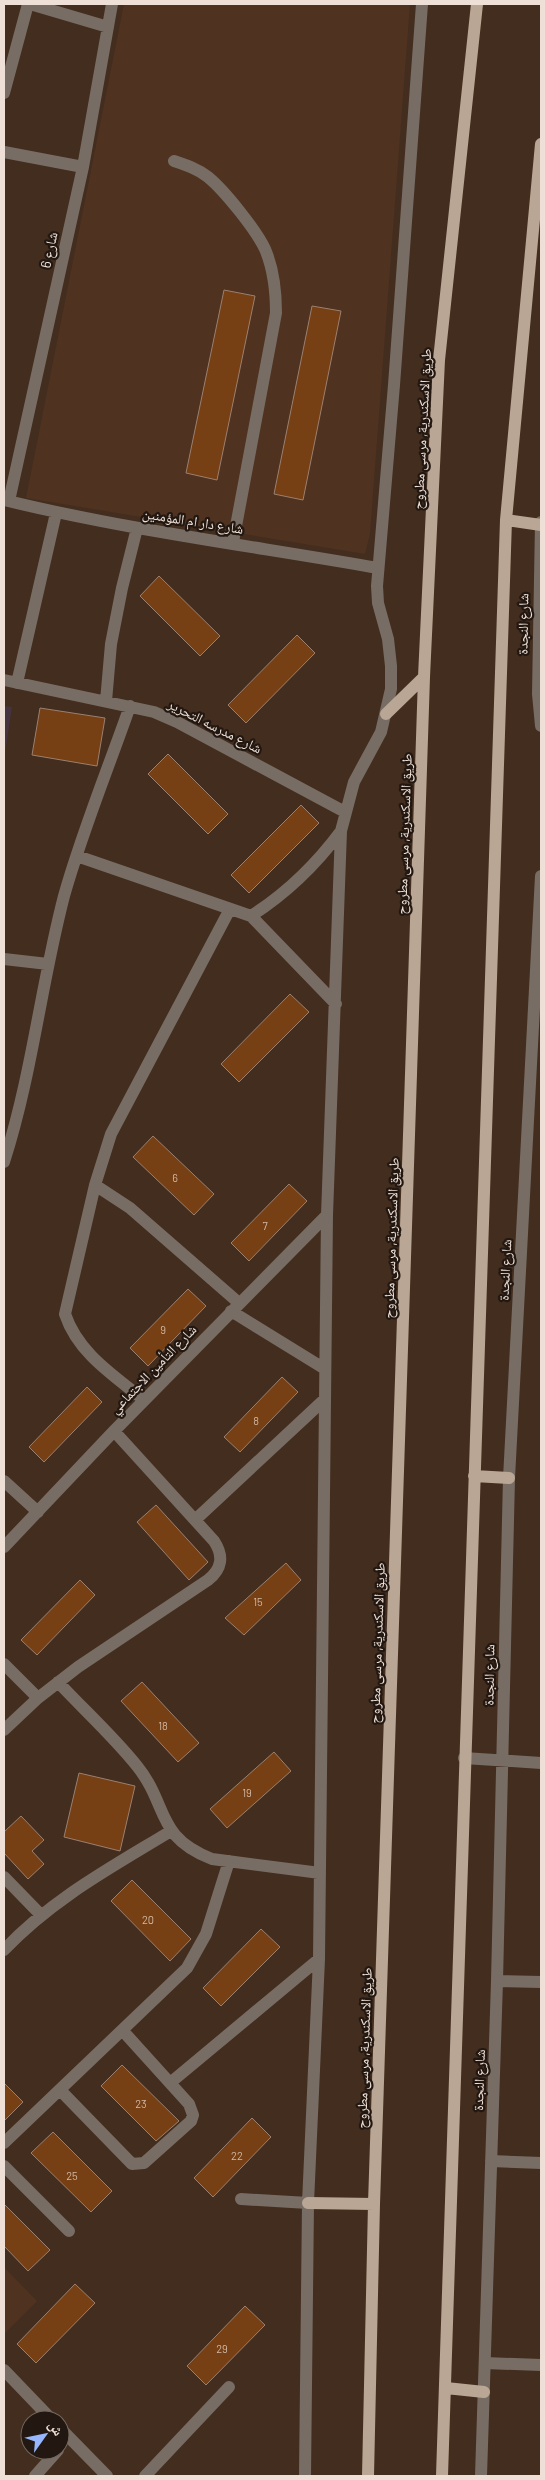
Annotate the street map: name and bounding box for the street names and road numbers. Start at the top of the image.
street label: شارع 6 [36,230,63,270]
street label: طريق الاسكندرية, مرسى مطروح [409,348,436,510]
street label: شارع دار ام المؤمنين [141,504,245,539]
street label: شارع النجدة [513,593,534,655]
street label: شارع مدرسه التحرير [164,694,265,758]
street label: طريق الاسكندرية, مرسى مطروح [392,753,417,915]
street label: طريق الاسكندرية, مرسى مطروح [379,1157,404,1319]
street label: شارع النجدة [494,1239,517,1301]
street label: شارع التأمين الاجتماعي [106,1321,202,1419]
street label: طريق الاسكندرية, مرسى مطروح [365,1562,390,1724]
street label: شارع النجدة [479,1644,500,1706]
street label: طريق الاسكندرية, مرسى مطروح [352,1967,377,2129]
street label: شارع النجدة [469,2049,490,2111]

